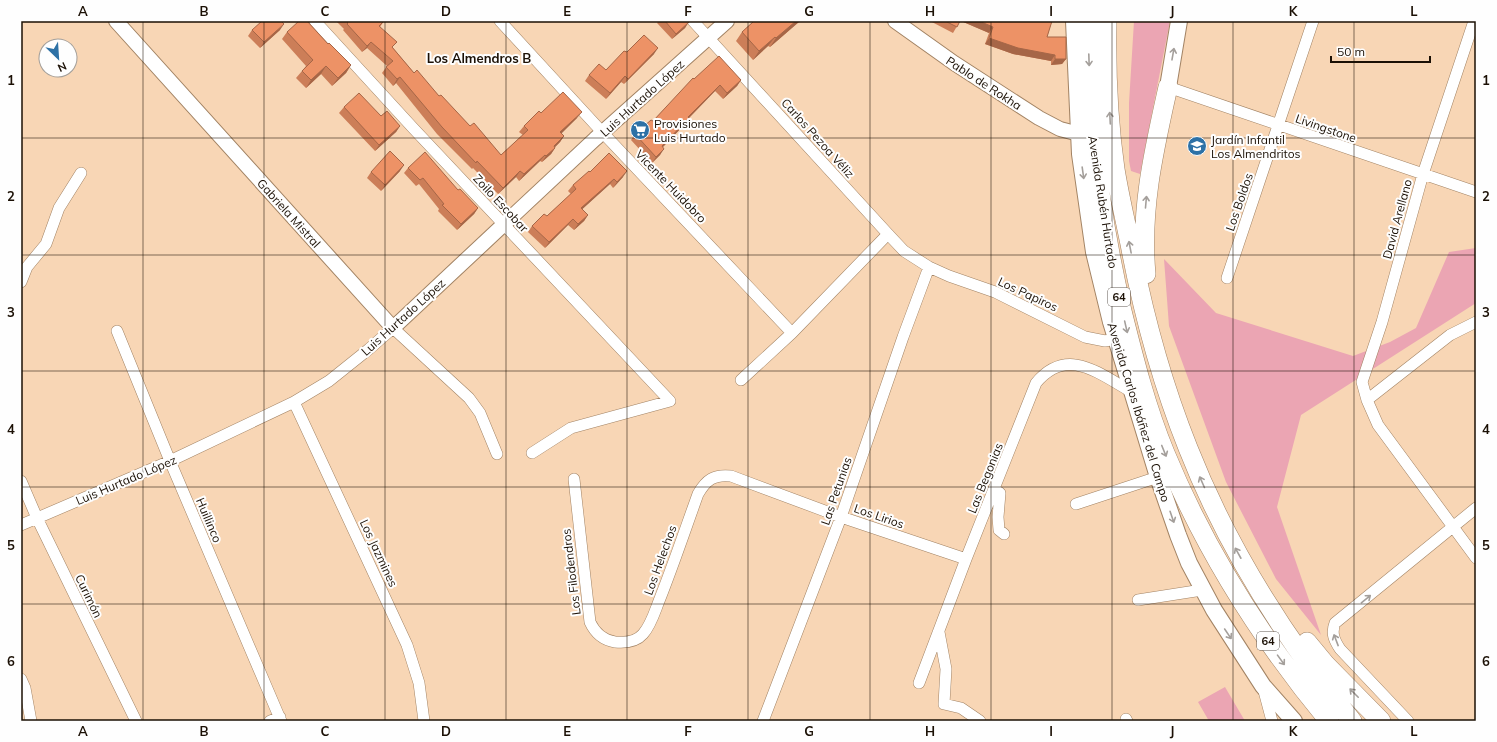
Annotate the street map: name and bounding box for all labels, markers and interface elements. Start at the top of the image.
text: A [78,3,88,19]
text: B [200,3,209,19]
text: C [321,3,330,19]
text: D [441,3,451,19]
text: E [563,3,571,19]
text: F [684,3,692,19]
text: G [804,3,814,19]
text: H [925,3,935,19]
text: I [1049,3,1053,19]
text: J [1170,3,1174,19]
text: K [1289,3,1299,19]
text: L [1410,3,1418,19]
north arrow [38,38,78,78]
scale bar [1331,38,1430,64]
text: 50 m [1337,44,1365,59]
one-way arrow [1169,48,1177,61]
district label: Los Almendros B [427,50,531,66]
street label: Pablo de Rokha [943,53,1025,113]
one-way arrow [1086,53,1093,66]
street label: Luis Hurtado López [597,56,687,140]
text: N [56,59,69,75]
text: 1 [7,72,15,88]
text: 1 [1482,72,1490,88]
street label: Carlos Pezoa Véliz [778,95,858,181]
street label: Livingstone [1294,111,1358,145]
one-way arrow [1106,112,1113,125]
place label: Provisiones Luis Hurtado [654,116,726,145]
supermarket icon: Provisiones Luis Hurtado [629,119,651,141]
place label: Jardín Infantil Los Almendritos [1211,132,1301,161]
street label: Avenida Rubén Hurtado [1085,135,1121,270]
school or university icon: Jardín Infantil Los Almendritos [1186,135,1208,157]
street label: Vicente Huidobro [632,146,710,226]
one-way arrow [1079,166,1087,179]
street label: Zoilo Escobar [470,171,532,236]
street label: Los Boldos [1222,171,1256,233]
street label: Gabriela Mistral [254,175,324,251]
street label: David Arellano [1379,177,1415,261]
text: 2 [7,188,15,204]
text: 2 [1482,188,1490,204]
one-way arrow [1142,196,1149,209]
one-way arrow [1126,240,1134,253]
street label: Los Papiros [996,274,1060,314]
street label: Luis Hurtado López [358,275,448,359]
road number: 64 [1108,288,1130,306]
text: 3 [7,304,15,320]
text: 3 [1482,304,1490,320]
street label: Avenida Carlos Ibáñez del Campo [1104,320,1174,504]
one-way arrow [1123,320,1130,333]
text: 4 [7,421,15,437]
text: 4 [1482,421,1490,437]
street label: Las Begonias [964,441,1006,515]
one-way arrow [1161,444,1169,456]
street label: Luis Hurtado López [73,452,179,508]
street label: Las Petunias [817,455,855,527]
one-way arrow [1198,477,1205,489]
street label: Huillinco [193,495,225,545]
street label: Los Lirios [852,500,906,532]
one-way arrow [1168,511,1176,523]
street label: Los Jazmines [357,517,401,589]
street label: Los Helechos [640,523,680,597]
street label: Los Filodendros [558,528,584,616]
text: 5 [7,537,15,553]
text: 5 [1482,537,1490,553]
one-way arrow [1234,547,1242,559]
street label: Curimón [72,572,106,620]
one-way arrow [1360,594,1371,603]
one-way arrow [1225,628,1233,640]
road number: 64 [1257,632,1279,650]
one-way arrow [1331,635,1339,647]
text: 6 [7,653,15,669]
text: 6 [1482,653,1490,669]
one-way arrow [1277,654,1285,665]
one-way arrow [1349,688,1359,698]
text: A [78,723,88,739]
text: B [200,723,209,739]
text: C [321,723,330,739]
text: D [441,723,451,739]
text: E [563,723,571,739]
text: F [684,723,692,739]
text: G [804,723,814,739]
text: H [925,723,935,739]
text: I [1049,723,1053,739]
text: J [1170,723,1174,739]
text: K [1289,723,1299,739]
text: L [1410,723,1418,739]

